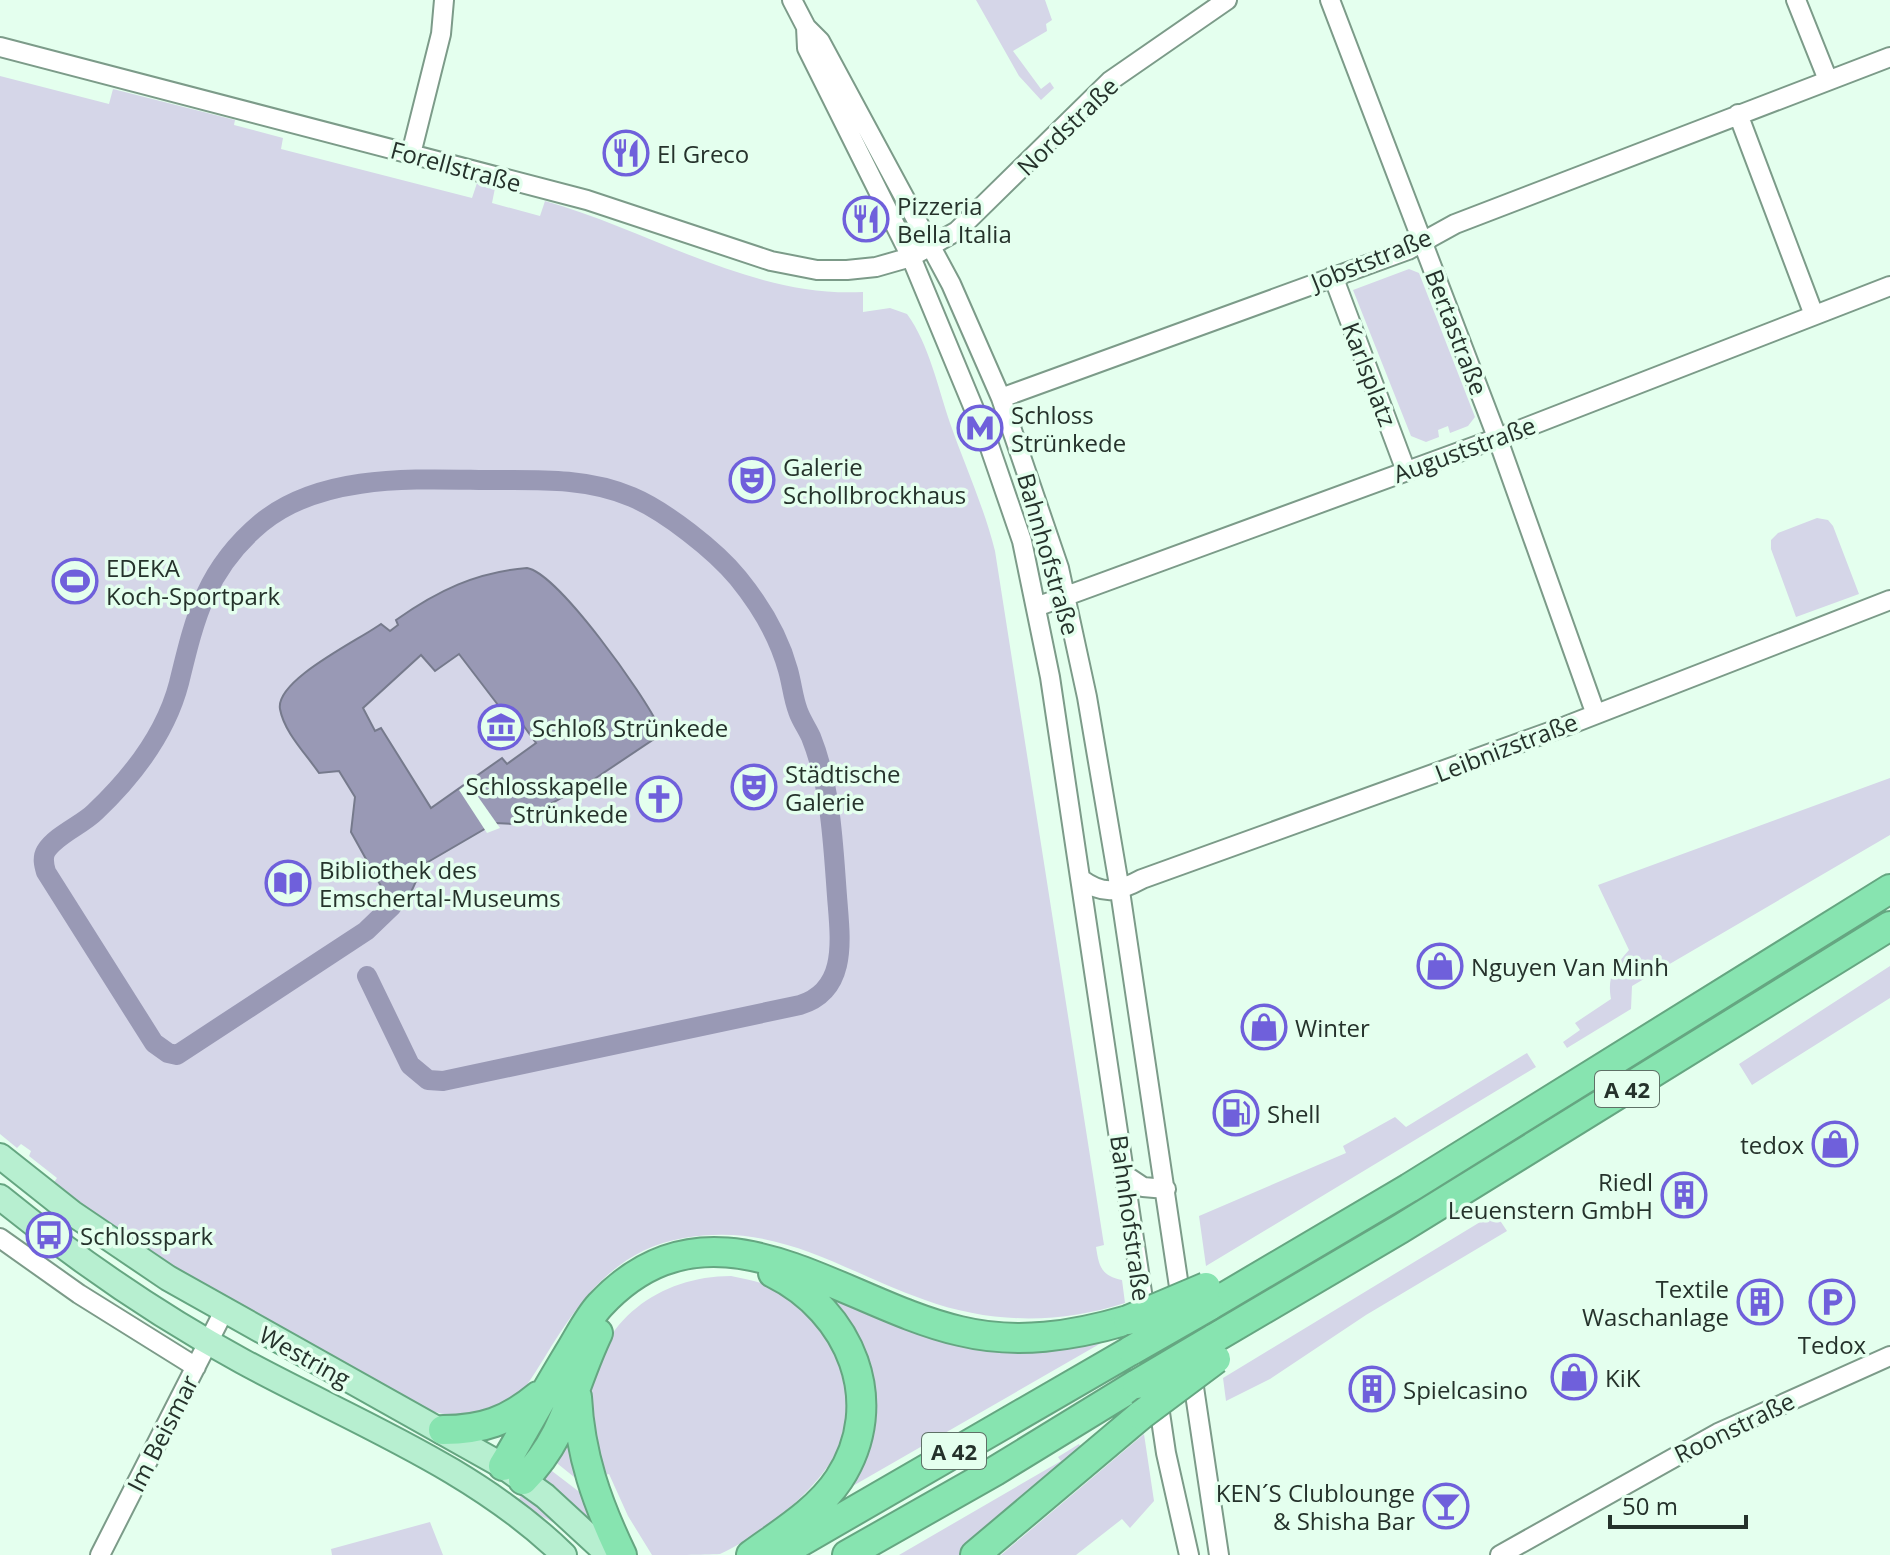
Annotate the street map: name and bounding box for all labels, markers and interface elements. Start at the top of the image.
street label: Nordstraße [1009,69,1125,183]
restaurant icon: El Greco [602,129,650,177]
street label: Forellstraße [387,133,525,199]
place label: El Greco [657,137,749,170]
place label: Pizzeria Bella Italia [897,189,1012,250]
restaurant icon: Pizzeria Bella Italia [842,195,890,243]
street label: Jobststraße [1304,220,1436,299]
street label: Bertastraße [1418,264,1496,400]
street label: Karlsplatz [1335,317,1405,431]
place label: Schloss Strünkede [1011,398,1126,459]
metro station icon: Schloss Strünkede [956,404,1004,452]
street label: Auguststraße [1388,408,1540,490]
place label: Galerie Schollbrockhaus [783,450,966,511]
theatre icon: Galerie Schollbrockhaus [728,456,776,504]
street label: Bahnhofstraße [1010,469,1088,639]
place label: EDEKA Koch-Sportpark [106,551,281,612]
sports icon: EDEKA Koch-Sportpark [51,557,99,605]
museum icon: Schloß Strünkede [477,703,525,751]
street label: Leibnizstraße [1430,705,1582,789]
place label: Schloß Strünkede [532,711,728,744]
place label: Städtische Galerie [785,757,900,818]
theatre icon: Städtische Galerie [730,763,778,811]
place label: Schlosskapelle Strünkede [466,769,628,830]
church icon: Schlosskapelle Strünkede [635,775,683,823]
place label: Bibliothek des Emschertal-Museums [319,853,561,914]
library icon: Bibliothek des Emschertal-Museums [264,859,312,907]
shop icon: Nguyen Van Minh [1416,942,1464,990]
place label: Nguyen Van Minh [1471,950,1669,983]
shop icon: Winter [1240,1003,1288,1051]
place label: Winter [1295,1011,1370,1044]
road number: A 42 [1595,1071,1659,1107]
fuel station icon: Shell [1212,1089,1260,1137]
place label: Shell [1267,1097,1320,1130]
shop icon: tedox [1811,1120,1859,1168]
place label: tedox [1740,1128,1804,1161]
street label: Bahnhofstraße [1103,1133,1159,1303]
place label: Riedl Leuenstern GmbH [1448,1165,1653,1226]
building icon: Riedl Leuenstern GmbH [1660,1171,1708,1219]
bus stop icon: Schlosspark [25,1211,73,1259]
place label: Schlosspark [80,1219,214,1252]
place label: Textile Waschanlage [1582,1272,1729,1333]
building icon: Textile Waschanlage [1736,1278,1784,1326]
parking icon: Tedox [1808,1278,1856,1326]
street label: Westring [254,1318,356,1394]
place label: Tedox [1798,1328,1867,1361]
shop icon: KiK [1550,1353,1598,1401]
place label: KiK [1605,1361,1641,1394]
building icon: Spielcasino [1348,1365,1396,1413]
street label: Im Beismar [118,1369,206,1497]
place label: Spielcasino [1403,1373,1528,1406]
street label: Roonstraße [1668,1384,1800,1470]
road number: A 42 [922,1433,986,1469]
place label: KEN´S Clublounge & Shisha Bar [1216,1476,1415,1537]
scale bar [1610,1479,1746,1529]
bar icon: KEN´S Clublounge & Shisha Bar [1422,1482,1470,1530]
text: 50 m [1622,1489,1678,1522]

